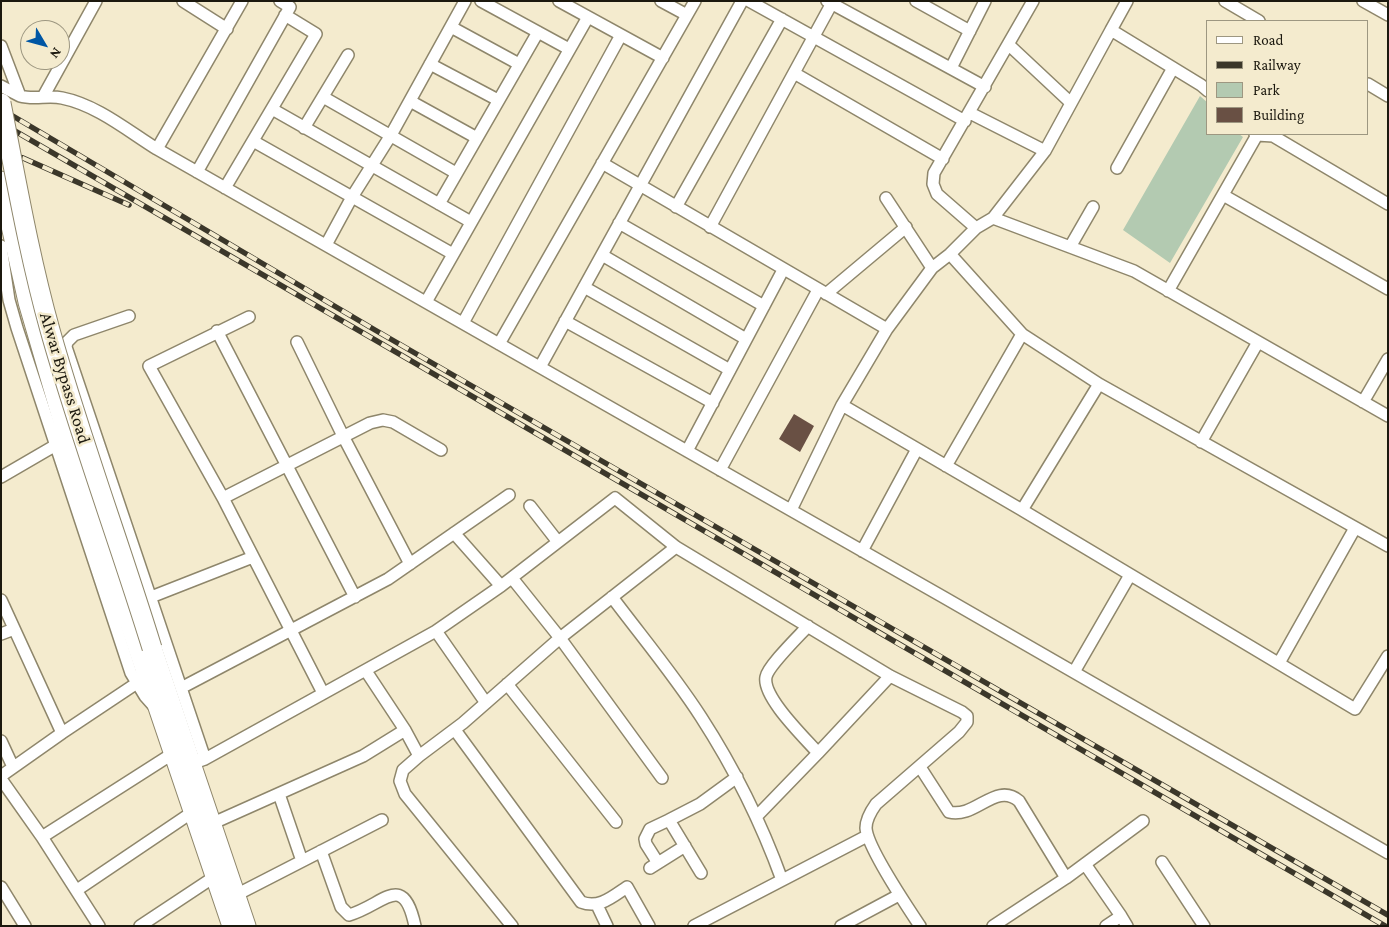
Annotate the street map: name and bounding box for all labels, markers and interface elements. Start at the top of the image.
north arrow [20,20,70,70]
legend [1206,20,1369,135]
text: Road [1253,32,1283,48]
text: N [47,45,65,62]
text: Railway [1253,57,1301,73]
text: Park [1253,82,1280,98]
text: Building [1253,107,1304,123]
street label: Alwar Bypass Road [35,310,95,446]

